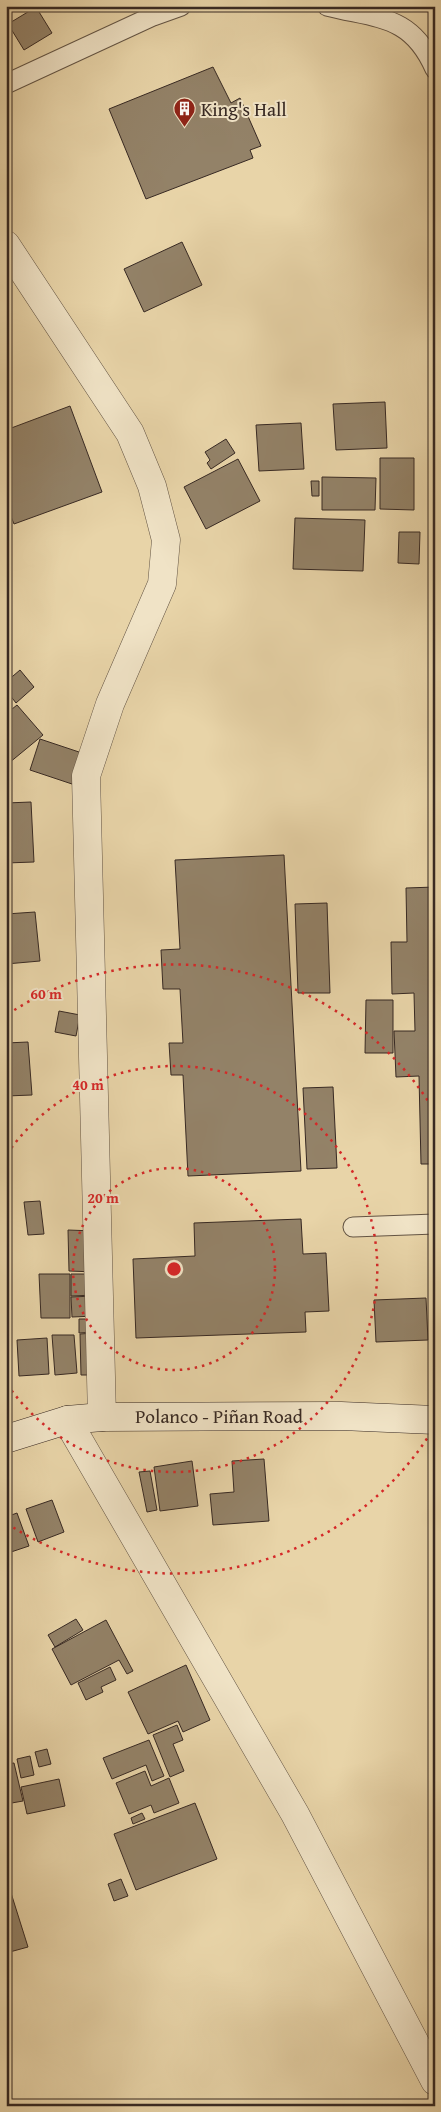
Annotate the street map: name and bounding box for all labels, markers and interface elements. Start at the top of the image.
place label: King's Hall [201,95,287,123]
building icon: King's Hall [173,97,197,128]
text: 60 m [30,983,62,1004]
text: 40 m [72,1074,104,1095]
text: 20 m [87,1187,119,1208]
centre of rings [165,1260,183,1278]
street label: Polanco - Piñan Road [135,1402,304,1430]

